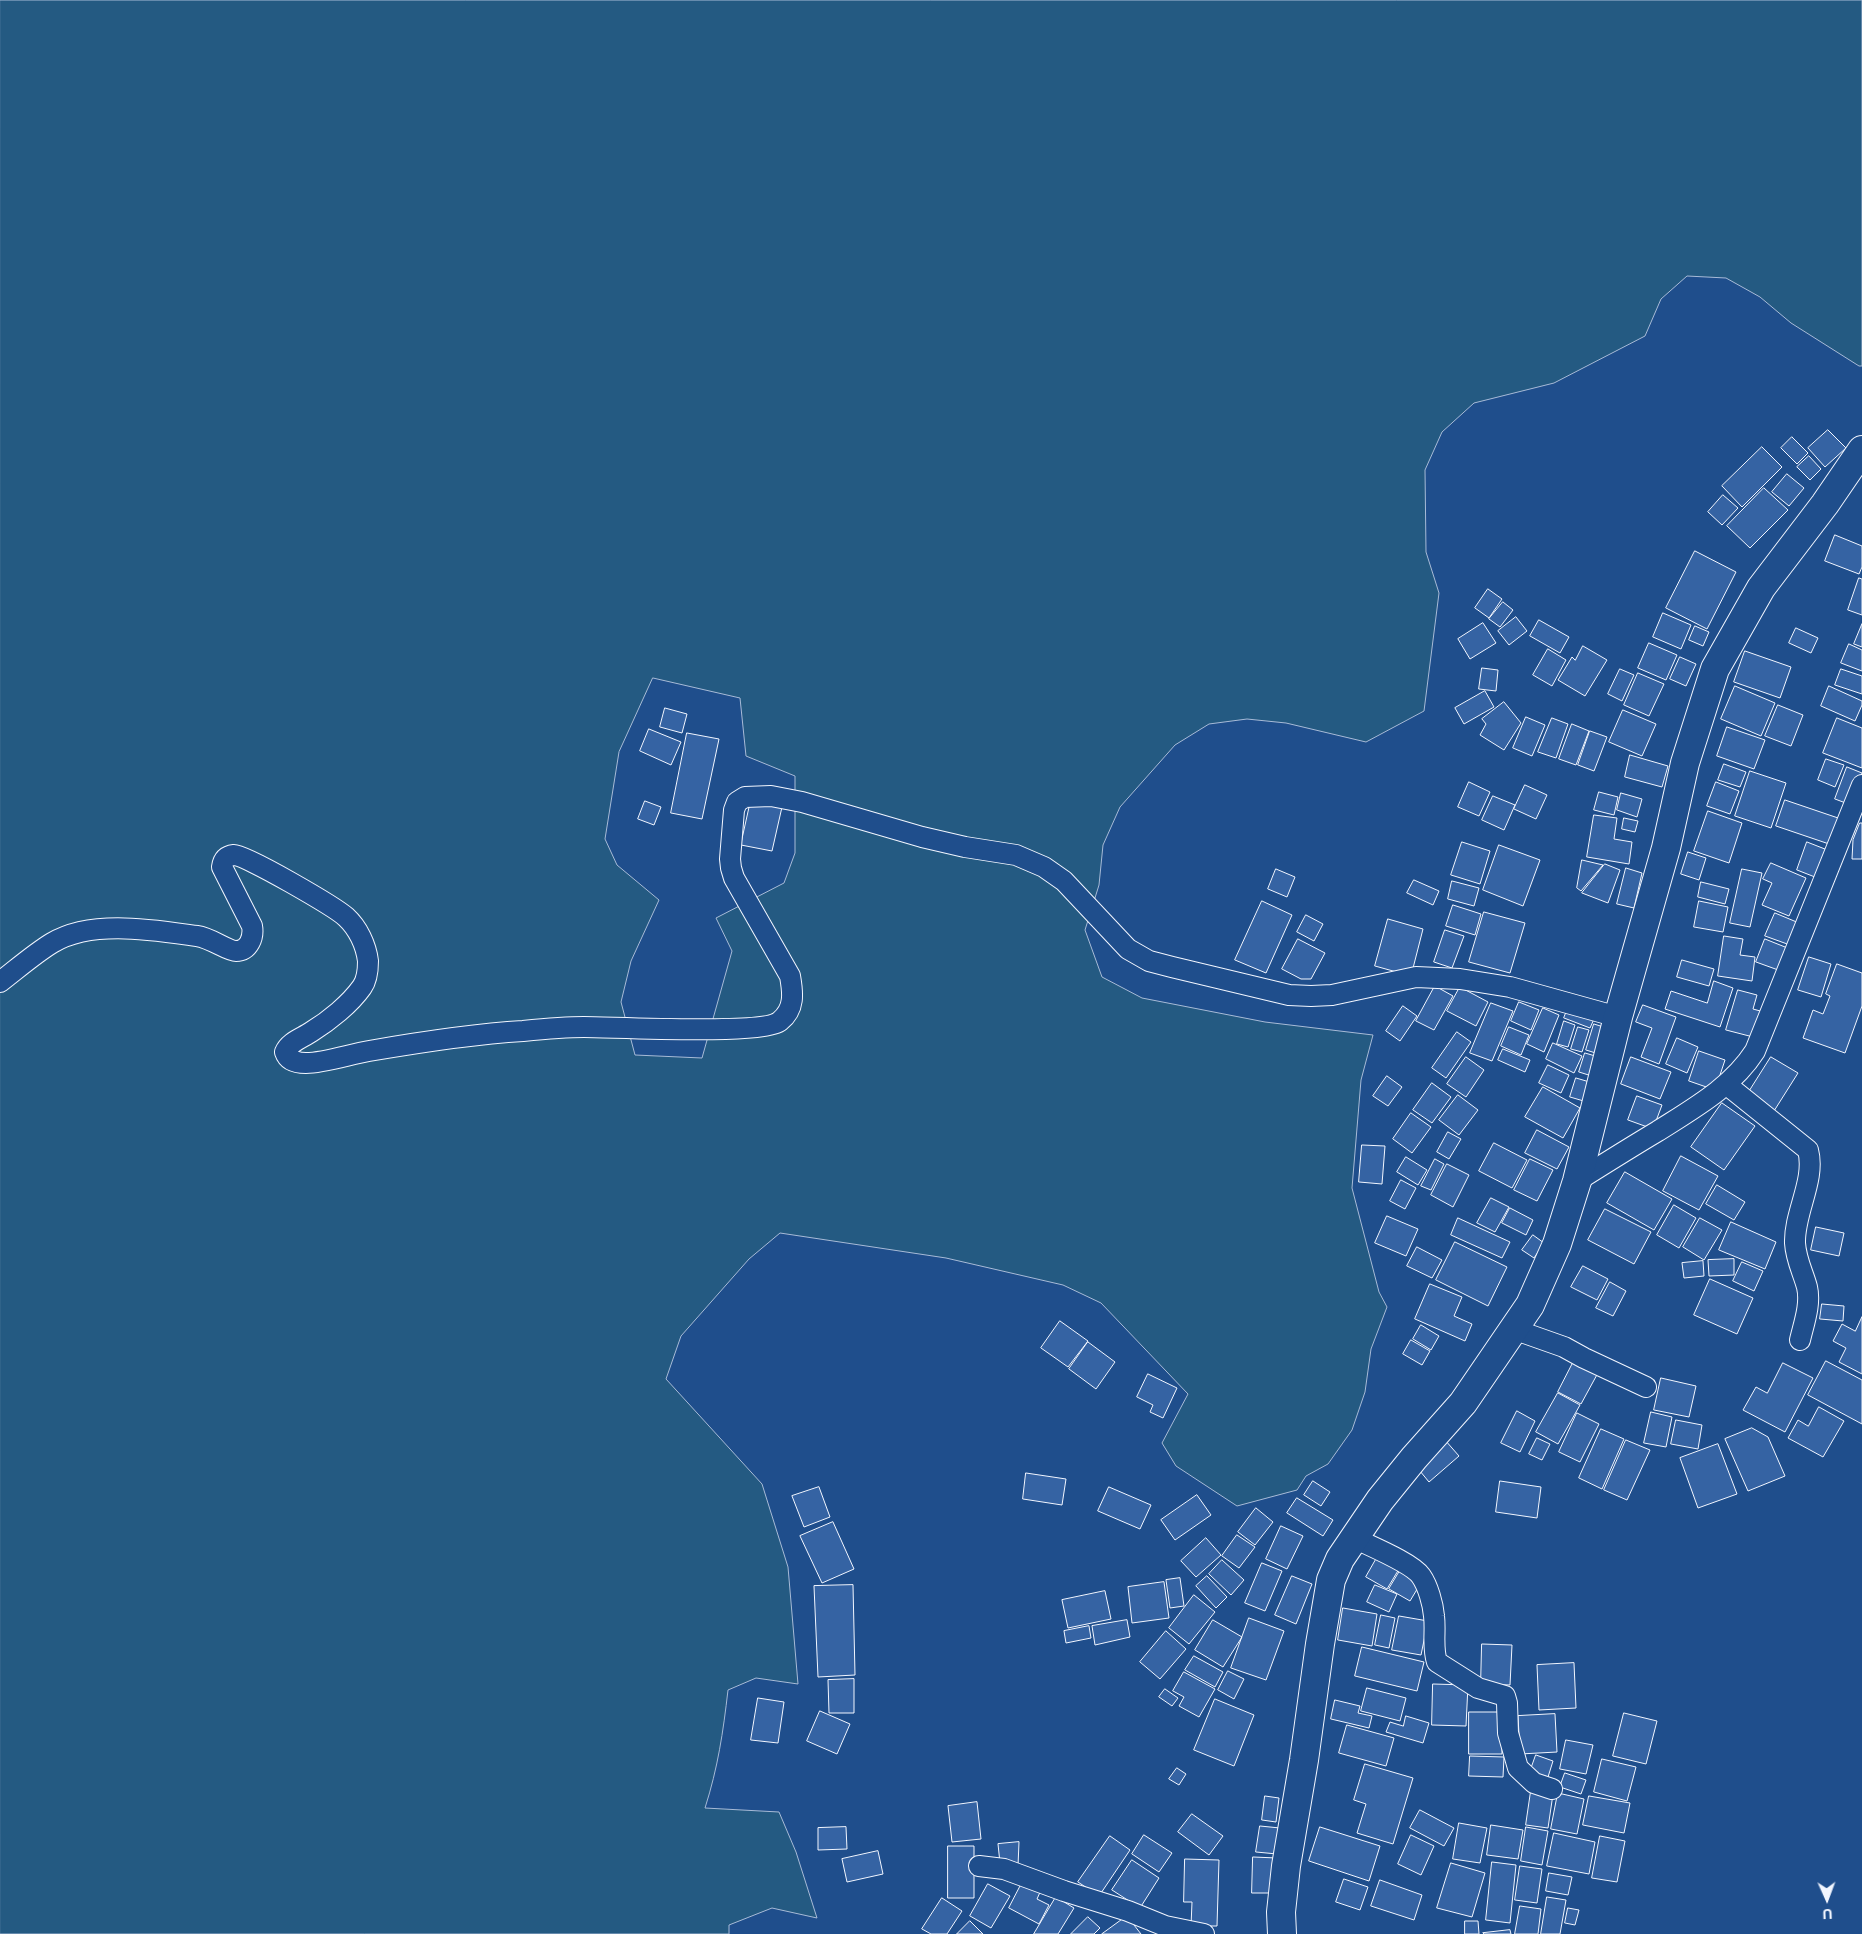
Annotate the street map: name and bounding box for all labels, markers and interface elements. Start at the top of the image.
north arrow [1802,1874,1852,1924]
text: U [1822,1905,1833,1924]

